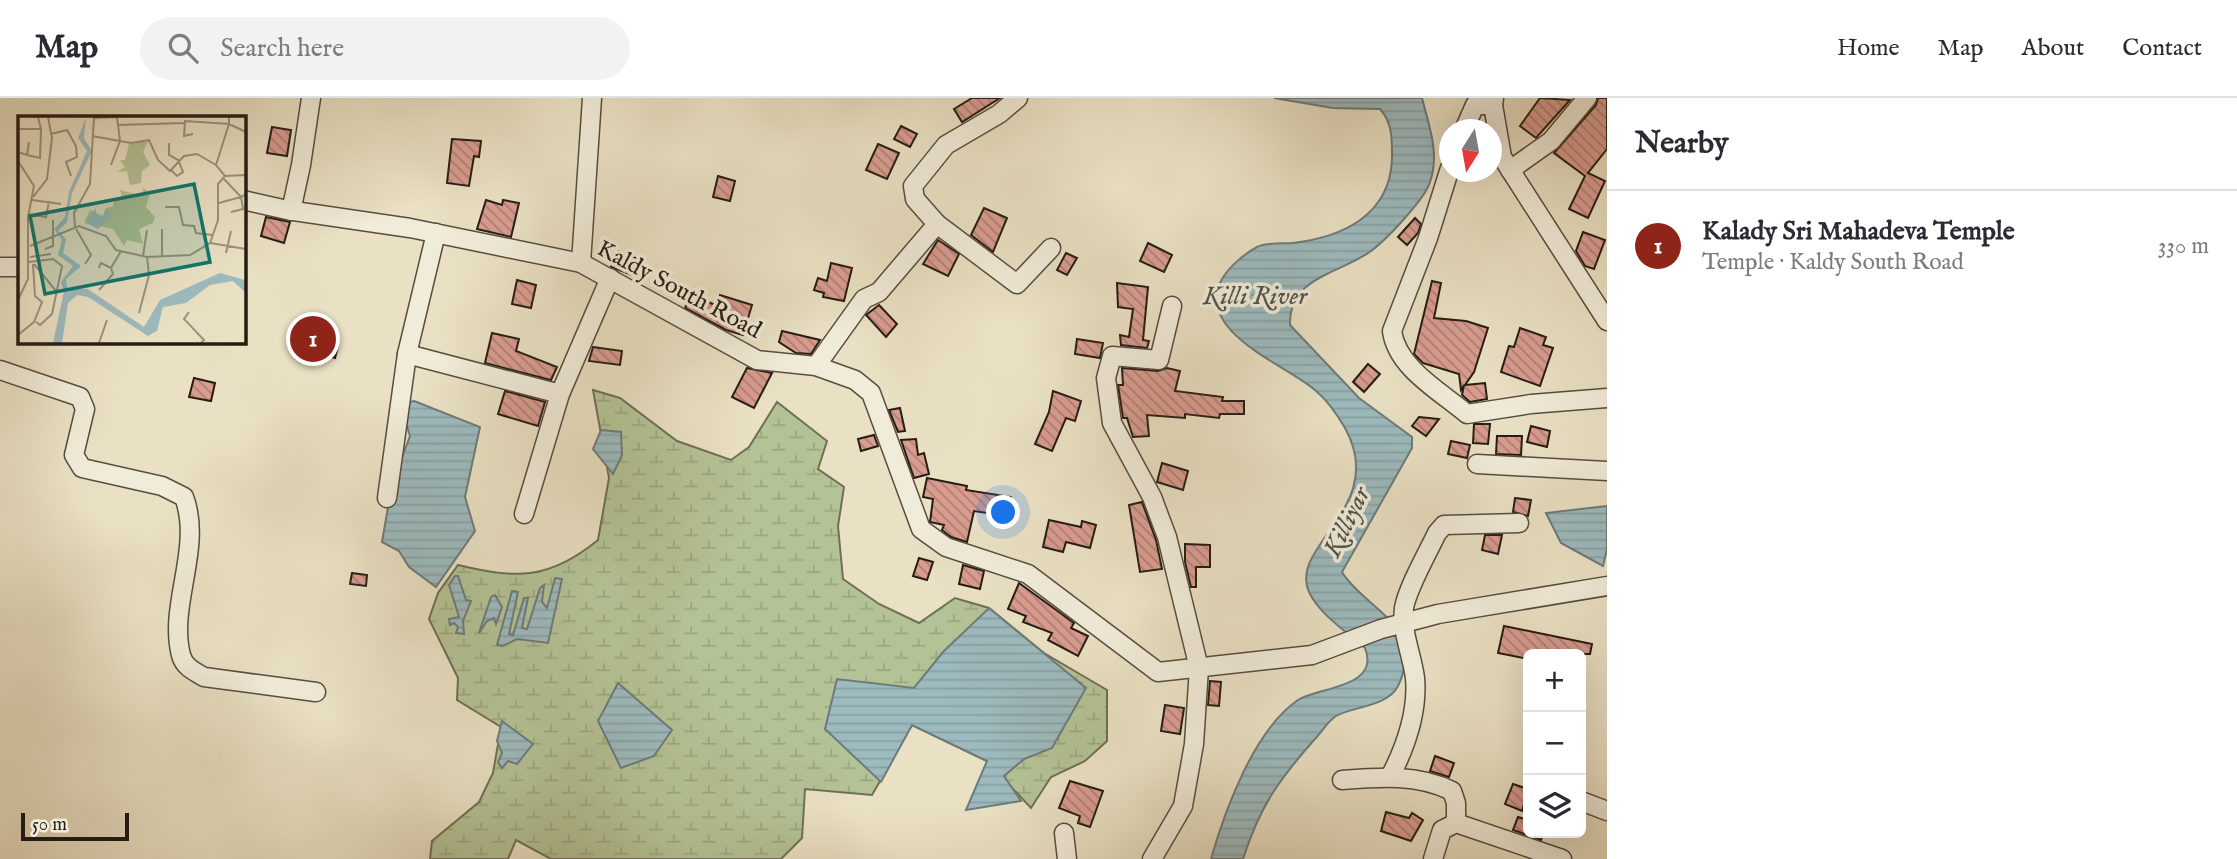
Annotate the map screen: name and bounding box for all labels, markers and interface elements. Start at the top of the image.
search box [140,17,630,80]
text: Map [35,27,98,69]
icon: search [164,29,202,67]
text: Search here [220,32,344,65]
text: Home [1837,33,1900,64]
text: Map [1938,33,1984,64]
text: About [2022,33,2084,64]
text: Contact [2122,33,2202,64]
inset map [18,116,245,343]
north arrow [1439,119,1502,182]
text: Nearby [1635,125,1728,163]
text: Kalady Sri Mahadeva Temple [1702,215,2015,248]
text: 1 [1654,232,1662,261]
text: 330 m [2158,232,2209,261]
street label: Kaldy South Road [591,234,767,347]
text: Temple · Kaldy South Road [1702,248,1964,277]
water label: Killi River [1202,280,1308,313]
pin: 1 [290,313,336,365]
water label: Killiyar [1315,480,1379,563]
your location [986,495,1020,529]
map controls [1523,649,1586,838]
button: + [1523,649,1586,712]
button: − [1523,712,1586,775]
button: layers [1523,775,1586,838]
scale bar [21,810,130,842]
text: 50 m [32,813,67,837]

